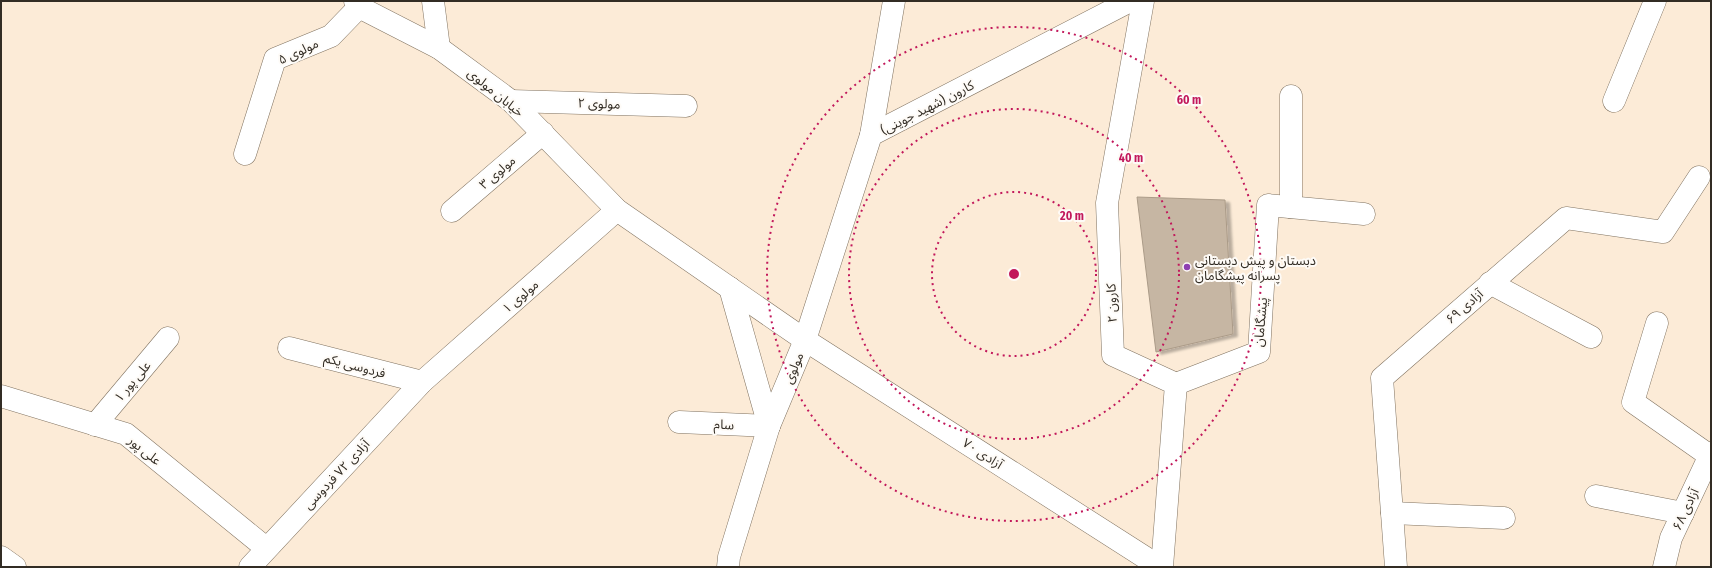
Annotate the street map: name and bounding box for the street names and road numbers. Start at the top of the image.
street label: مولوی ۵ [276,36,321,68]
street label: خیابان مولوی [464,65,527,121]
street label: کارون (شهید جوینی) [878,77,977,138]
street label: مولوی ۲ [577,95,621,113]
street label: مولوی ۳ [476,153,519,193]
street label: مولوی ۱ [499,277,542,317]
street label: کارون ۲ [1103,282,1121,323]
street label: آزادی ۶۹ [1443,285,1488,327]
street label: پیشگامان [1251,297,1272,348]
street label: فردوسی یکم [322,350,388,384]
street label: مولوی [780,350,807,386]
street label: علی پور ۱ [111,358,156,406]
street label: سام [713,416,734,435]
street label: علی پور [123,432,164,470]
street label: آزادی ۷۲ فردوسی [300,435,374,513]
street label: آزادی ۷۰ [959,435,1007,473]
street label: آزادی ۶۸ [1669,485,1703,533]

